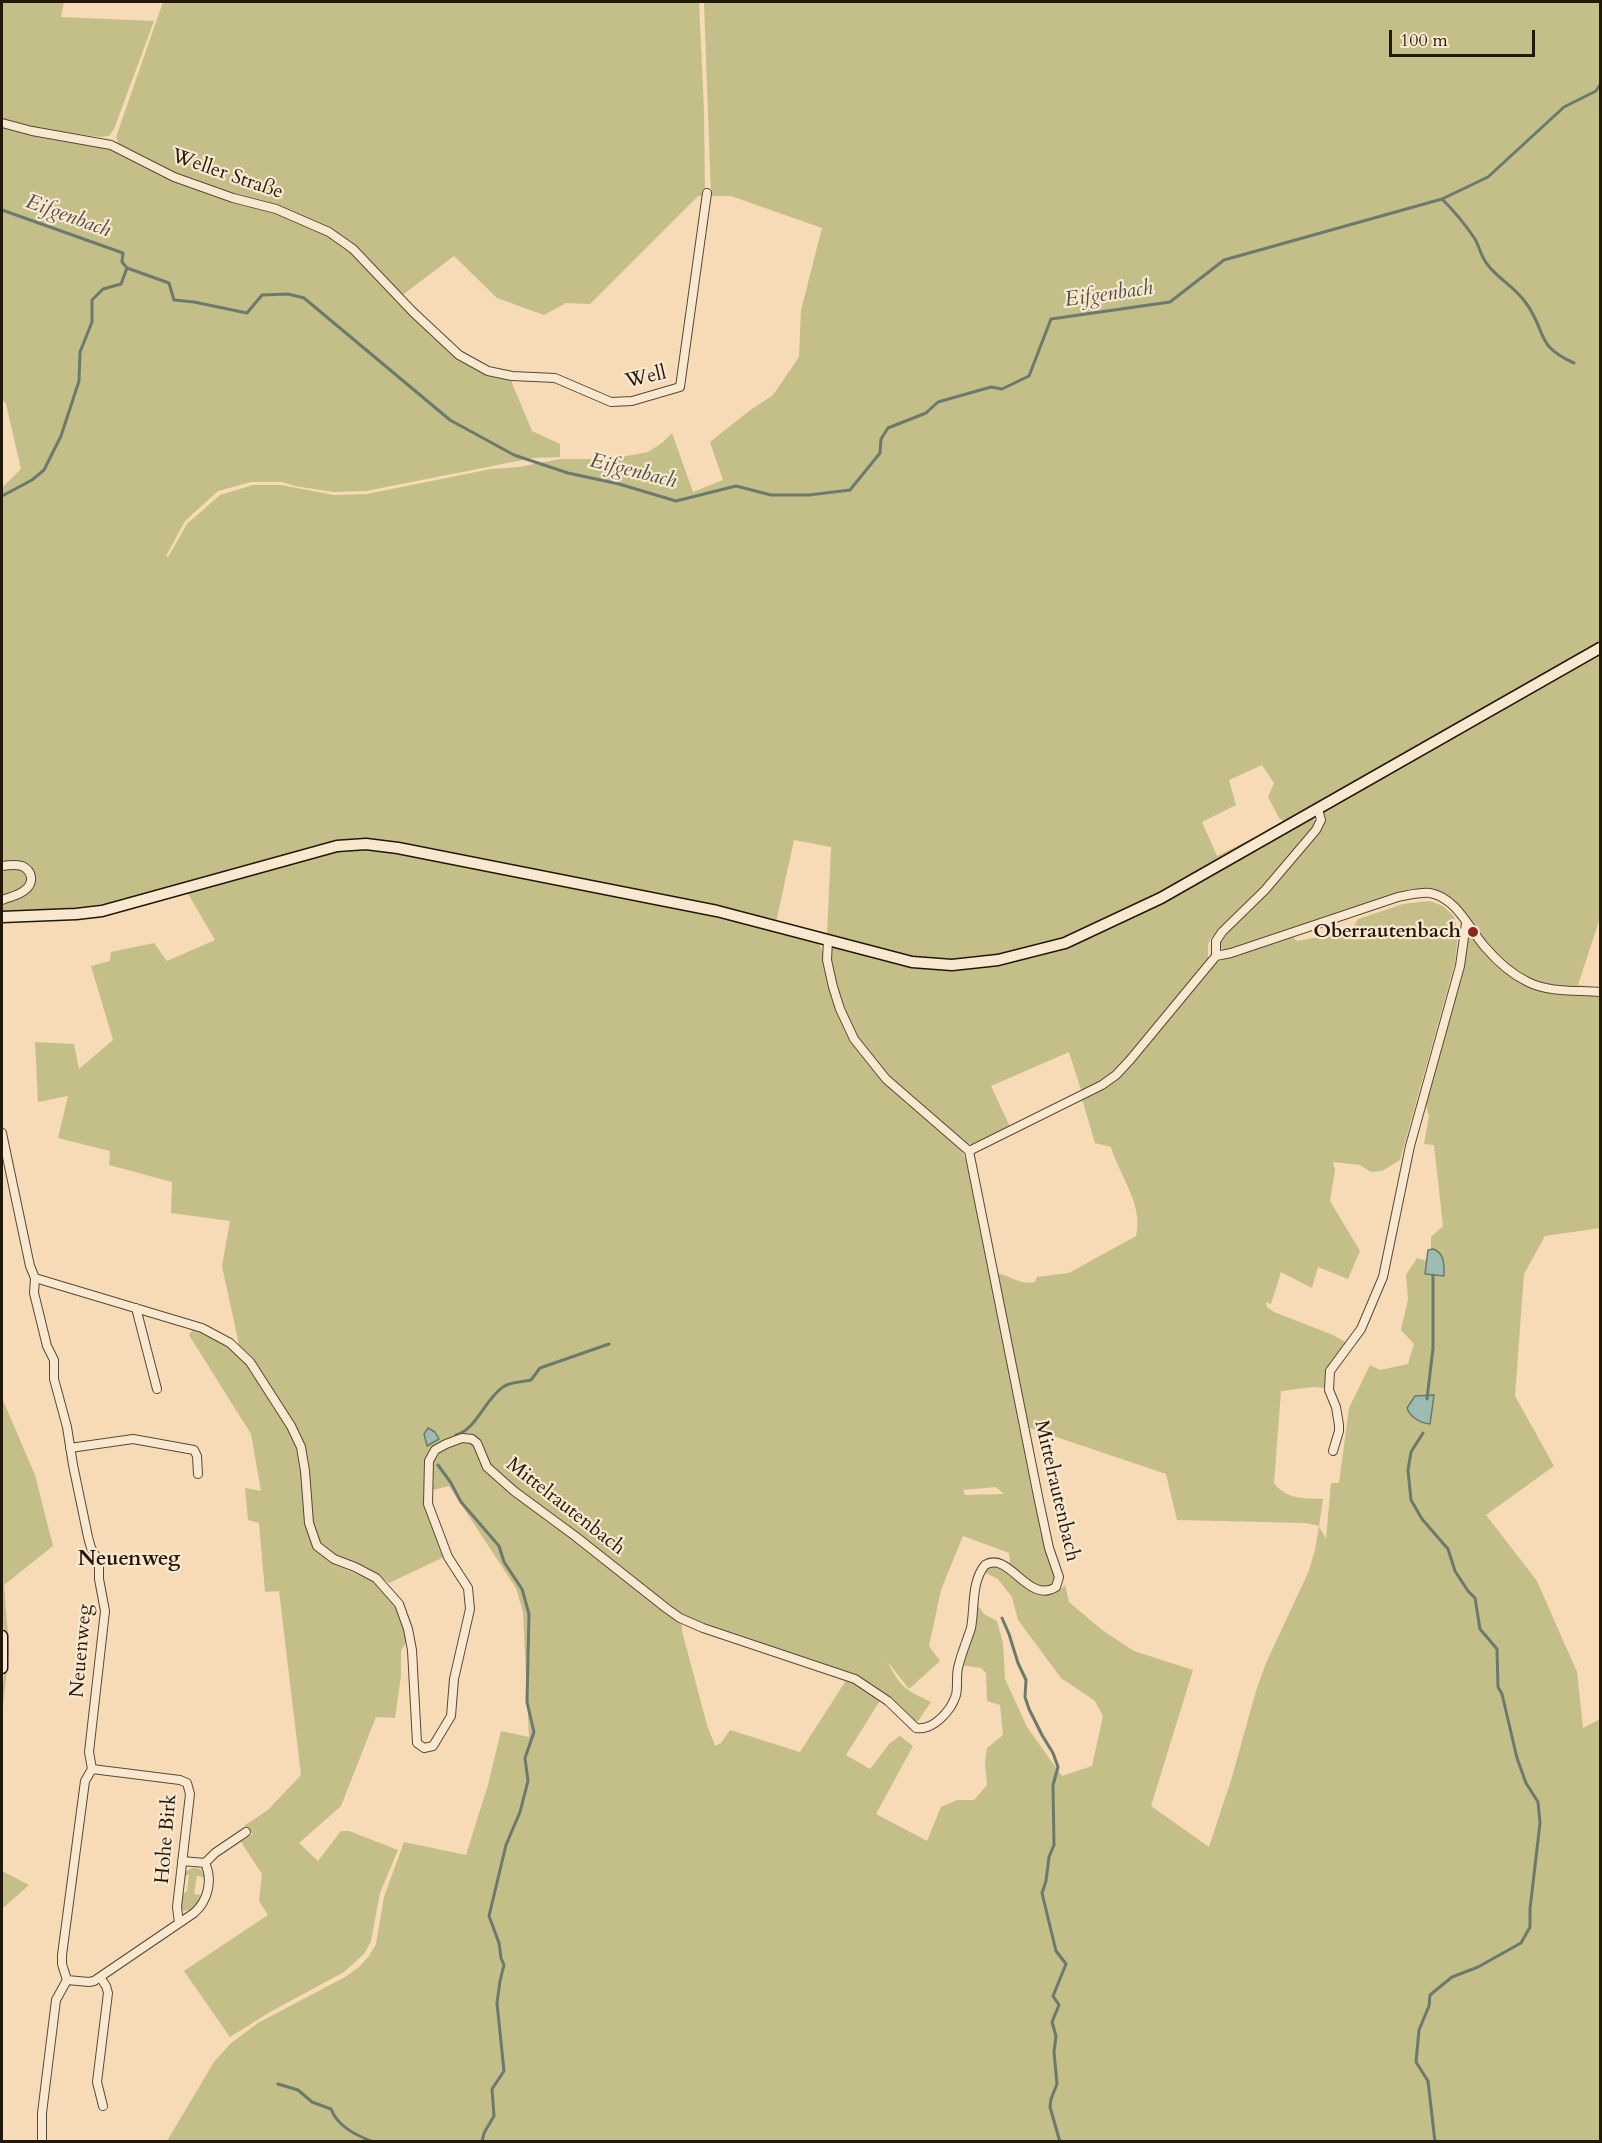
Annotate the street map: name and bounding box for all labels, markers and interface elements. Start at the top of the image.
scale bar [1392,18,1538,56]
text: 100 m [1400,28,1448,53]
street label: Weller Straße [168,145,286,205]
water label: Eifgenbach [22,190,114,244]
water label: Eifgenbach [1063,276,1155,314]
street label: Well [623,362,669,394]
water label: Eifgenbach [587,449,679,495]
place label: Oberrautenbach [1313,920,1461,944]
marker: Oberrautenbach [1466,925,1480,939]
street label: Mittelrautenbach [1028,1418,1084,1564]
street label: Mittelrautenbach [501,1453,629,1561]
district label: Neuenweg [78,1547,180,1573]
street label: Neuenweg [66,1603,98,1699]
street label: Hohe Birk [151,1793,183,1885]

